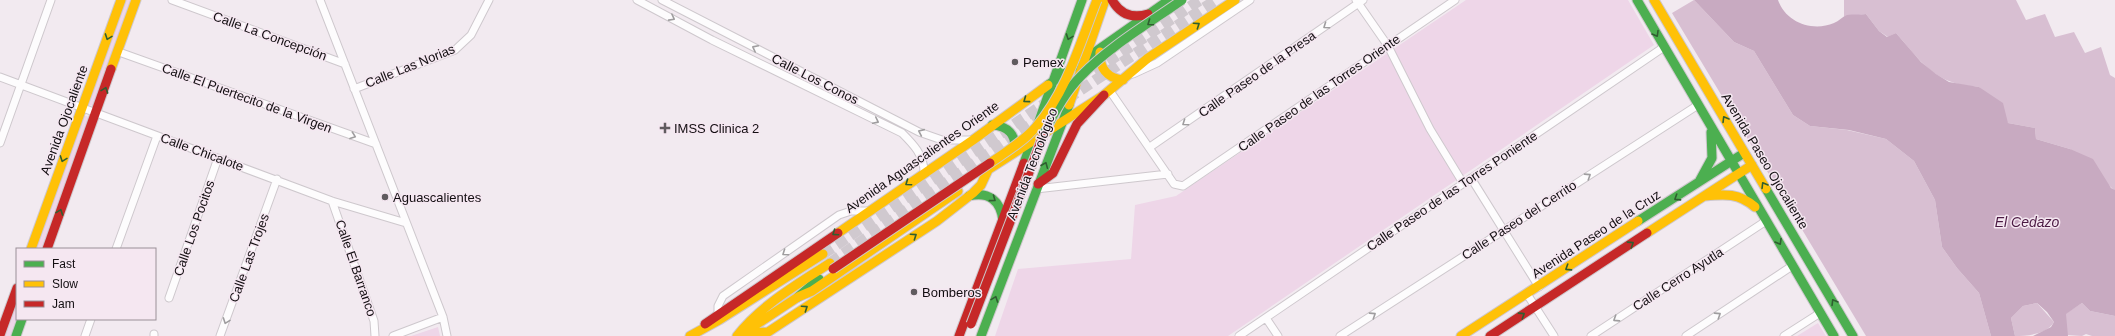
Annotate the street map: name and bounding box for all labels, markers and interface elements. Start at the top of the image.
street label: Calle La Concepción [211,8,329,64]
one-way arrow [668,14,675,21]
one-way arrow [1148,18,1155,25]
one-way arrow [1323,21,1330,29]
one-way arrow [1193,23,1200,30]
street label: Calle Paseo de la Presa [1196,27,1319,120]
one-way arrow [1652,30,1659,37]
street label: Calle Paseo de las Torres Oriente [1235,31,1403,155]
one-way arrow [104,33,112,40]
one-way arrow [1065,33,1073,40]
street label: Calle Las Norias [363,41,457,91]
one-way arrow [752,45,760,53]
street label: Calle Los Conos [769,51,861,108]
place label: Pemex [1023,55,1064,70]
marker: Pemex [1010,57,1020,67]
street label: Calle El Puertecito de la Virgen [160,60,334,136]
street label: Avenida Ojocaliente [37,63,91,177]
one-way arrow [100,87,108,94]
street label: Avenida Paseo Ojocaliente [1718,90,1812,232]
one-way arrow [1024,96,1031,103]
street label: Avenida Aguascalientes Oriente [842,98,1002,216]
street label: Avenida Tecnológico [1004,106,1060,222]
one-way arrow [871,116,879,123]
one-way arrow [1722,116,1729,123]
one-way arrow [1182,118,1189,125]
place label: IMSS Clinica 2 [674,121,759,136]
marker: IMSS Clinica 2 [659,122,671,134]
street label: Calle Paseo de las Torres Poniente [1364,128,1540,254]
one-way arrow [918,129,925,137]
street label: Calle Chicalote [158,130,246,174]
one-way arrow [349,132,356,140]
one-way arrow [60,155,68,162]
one-way arrow [1041,161,1049,168]
one-way arrow [1584,173,1591,181]
street label: Calle Paseo del Cerrito [1459,177,1579,263]
street label: Calle Los Pocitos [171,178,218,278]
one-way arrow [905,178,912,186]
one-way arrow [1761,182,1768,189]
street label: Avenida Paseo de la Cruz [1529,187,1663,281]
place label: Aguascalientes [393,190,482,205]
marker: Aguascalientes [380,192,390,202]
one-way arrow [1674,193,1681,201]
one-way arrow [988,194,995,201]
one-way arrow [56,209,64,216]
street label: Calle Las Trojes [226,211,272,304]
water label: El Cedazo [1995,214,2060,230]
street label: Calle El Barranco [332,218,380,318]
one-way arrow [832,228,839,236]
one-way arrow [910,233,917,241]
one-way arrow [1774,238,1781,246]
one-way arrow [1627,241,1634,248]
street label: Calle Cerro Ayutla [1630,244,1727,314]
legend [16,248,156,320]
one-way arrow [782,248,789,256]
text: Fast [52,257,76,271]
one-way arrow [1565,264,1572,271]
text: Slow [52,277,78,291]
place label: Bomberos [922,285,982,300]
marker: Bomberos [909,287,919,297]
one-way arrow [990,296,998,303]
text: Jam [52,297,75,311]
one-way arrow [1831,299,1838,306]
one-way arrow [801,305,808,312]
one-way arrow [1369,312,1376,320]
one-way arrow [1518,312,1525,319]
one-way arrow [1714,312,1721,319]
one-way arrow [1614,314,1621,321]
one-way arrow [222,318,230,325]

